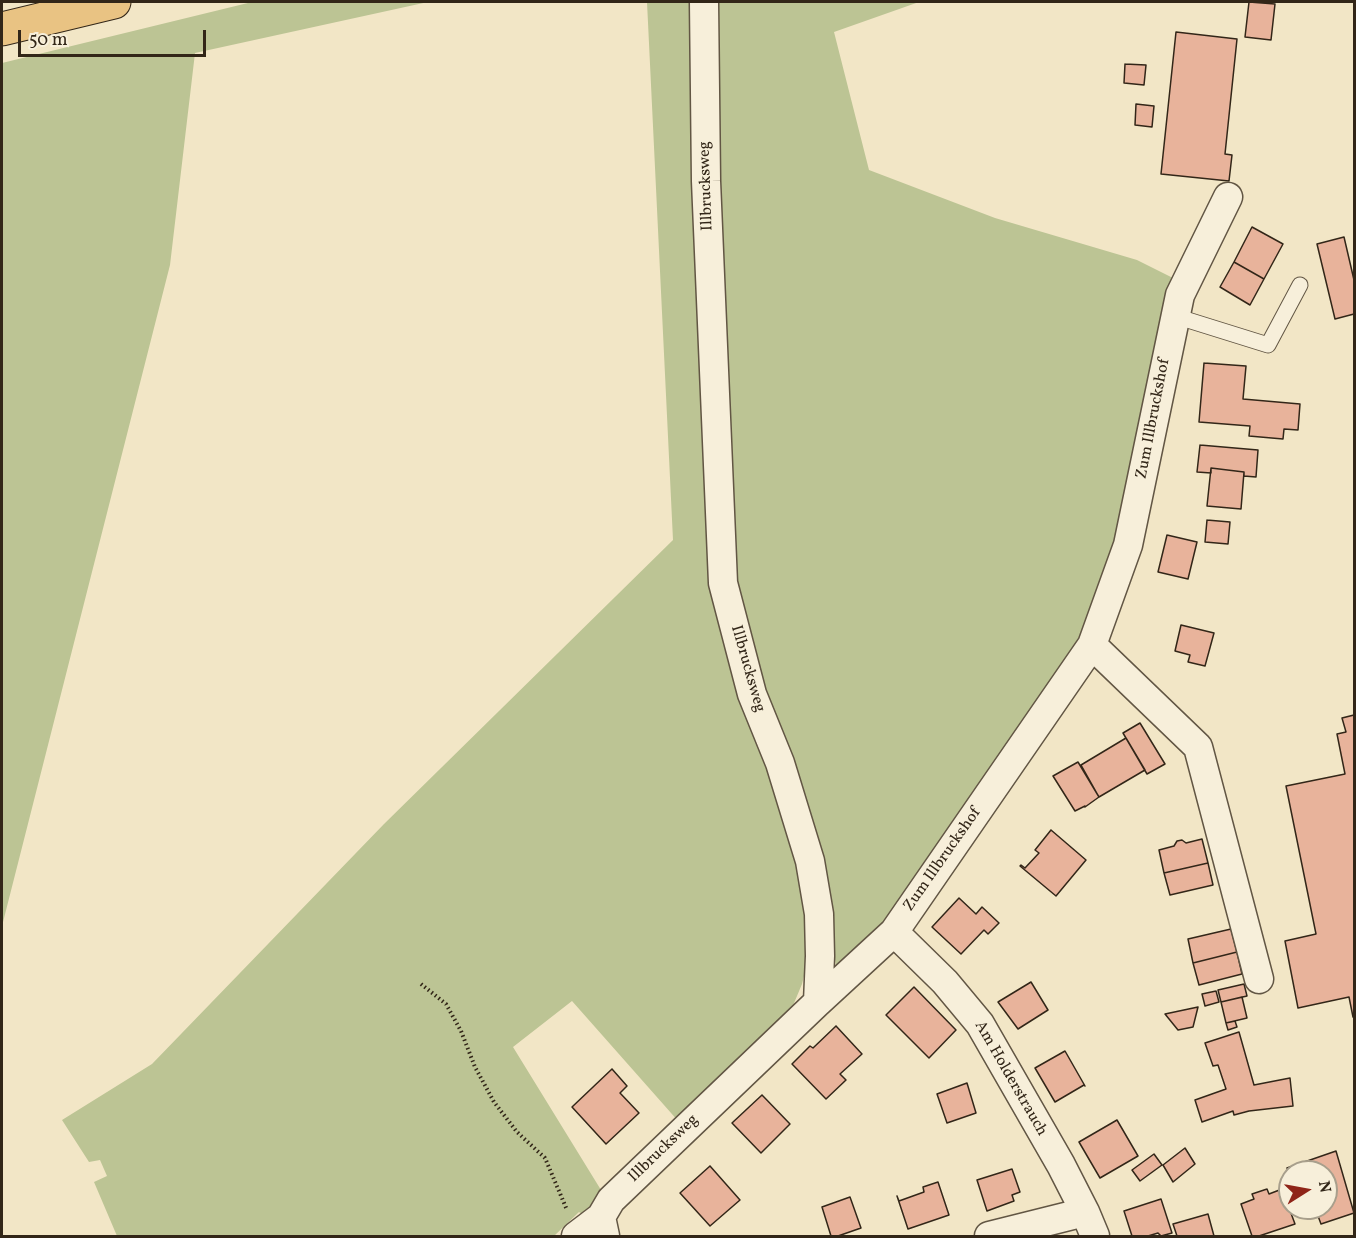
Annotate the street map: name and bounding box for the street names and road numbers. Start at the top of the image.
street label: Illbrucksweg [696,141,718,231]
street label: Zum Illbruckshof [1133,357,1175,481]
street label: Illbrucksweg [725,623,769,715]
street label: Zum Illbruckshof [900,805,986,915]
street label: Am Holderstrauch [969,1018,1051,1140]
street label: Illbrucksweg [625,1111,703,1187]

